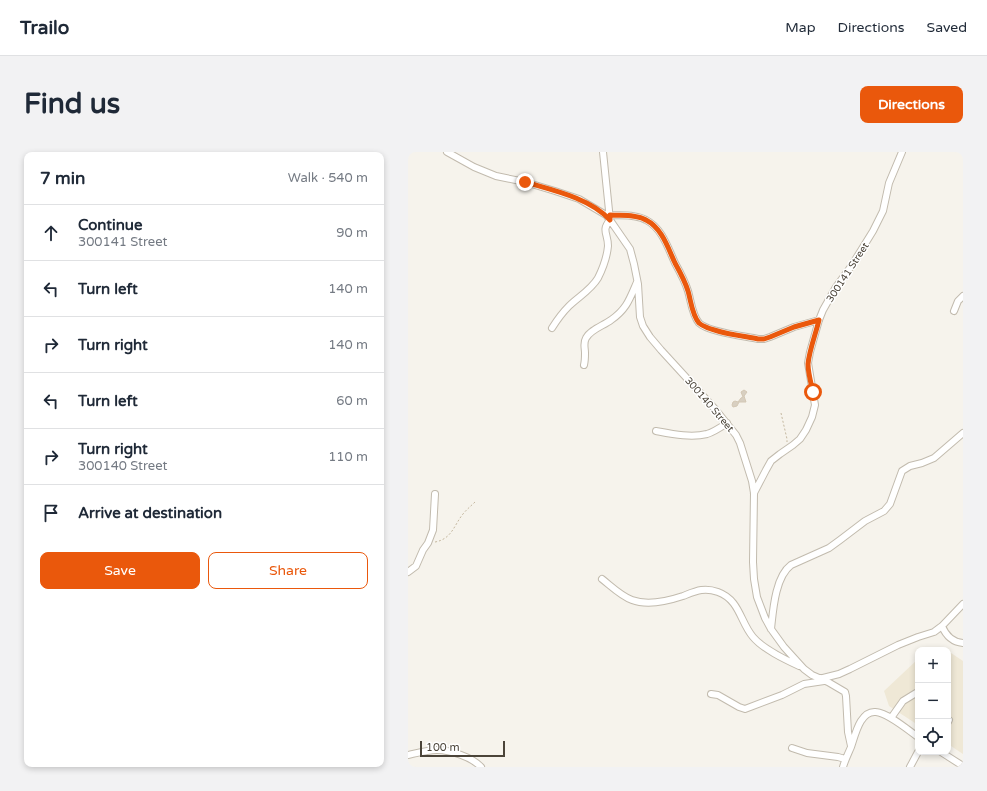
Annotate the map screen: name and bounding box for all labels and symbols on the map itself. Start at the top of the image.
route end [516,173,534,191]
street label: 300141 Street [824,240,872,305]
street label: 300140 Street [682,375,736,435]
route start [804,383,822,401]
scale bar [420,739,505,758]

